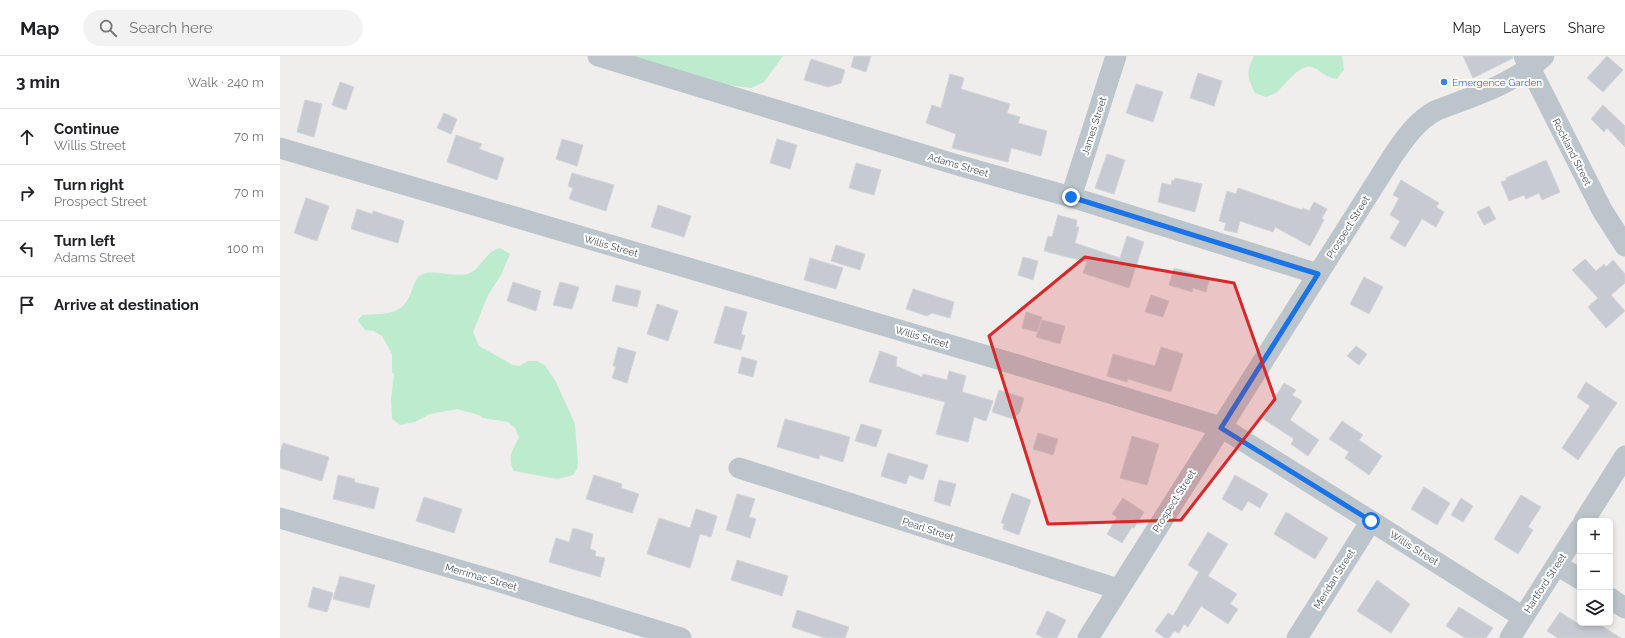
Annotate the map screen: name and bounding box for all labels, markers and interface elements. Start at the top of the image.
search box [83,10,363,46]
text: Map [20,17,59,39]
icon: search [97,17,119,39]
text: Search here [129,19,213,37]
text: Map [1453,20,1481,36]
text: Layers [1503,20,1546,36]
text: Share [1568,20,1605,36]
text: 3 min [16,72,60,92]
text: Walk · 240 m [187,75,264,90]
marker: Emergence Garden [1439,77,1449,87]
place label: Emergence Garden [1452,77,1542,88]
street label: James Street [1079,95,1109,156]
street label: Rockland Street [1550,117,1594,188]
text: Continue [54,120,119,138]
icon: ahead [16,126,38,148]
text: 70 m [234,129,264,144]
text: Willis Street [54,138,126,153]
street label: Adams Street [926,151,990,179]
text: Turn right [54,176,124,194]
icon: right [16,182,38,204]
text: 70 m [234,185,264,200]
route end [1062,188,1080,206]
street label: Prospect Street [1324,193,1372,260]
text: Prospect Street [54,194,147,209]
text: Turn left [54,232,115,250]
street label: Willis Street [583,233,640,259]
icon: left [16,238,38,260]
text: 100 m [227,241,264,256]
text: Adams Street [54,250,135,265]
icon: arrive [16,294,38,316]
text: Arrive at destination [54,296,199,314]
street label: Willis Street [894,324,951,350]
street label: Prospect Street [1150,467,1198,534]
route start [1362,512,1380,530]
street label: Pearl Street [901,515,956,543]
map controls [1577,518,1613,626]
button: + [1577,518,1613,554]
street label: Willis Street [1388,529,1441,568]
street label: Meridan Street [1311,547,1357,611]
street label: Hartford Street [1522,551,1569,615]
button: − [1577,554,1613,590]
street label: Merrimac Street [444,561,519,593]
button: layers [1577,590,1613,626]

